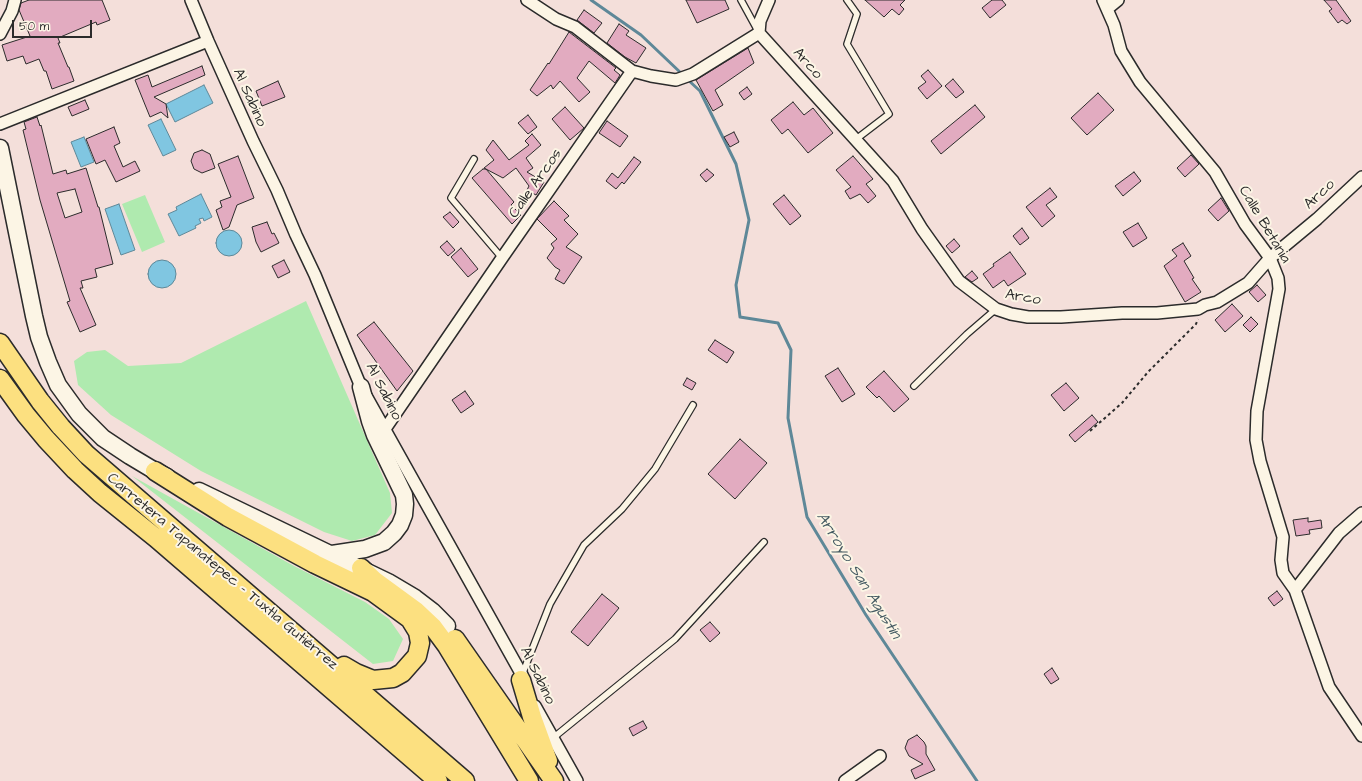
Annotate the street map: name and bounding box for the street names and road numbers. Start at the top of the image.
street label: Arco [788,45,826,83]
street label: Al Sabino [228,66,270,130]
street label: Calle Arcos [506,146,566,222]
street label: Arco [1301,176,1339,214]
street label: Calle Betania [1234,183,1294,267]
street label: Arco [1004,286,1042,310]
street label: Al Sabino [361,360,405,424]
street label: Carretera Tapanatepec - Tuxtla Gutiérrez [103,470,341,674]
street label: Al Sabino [515,644,559,708]

